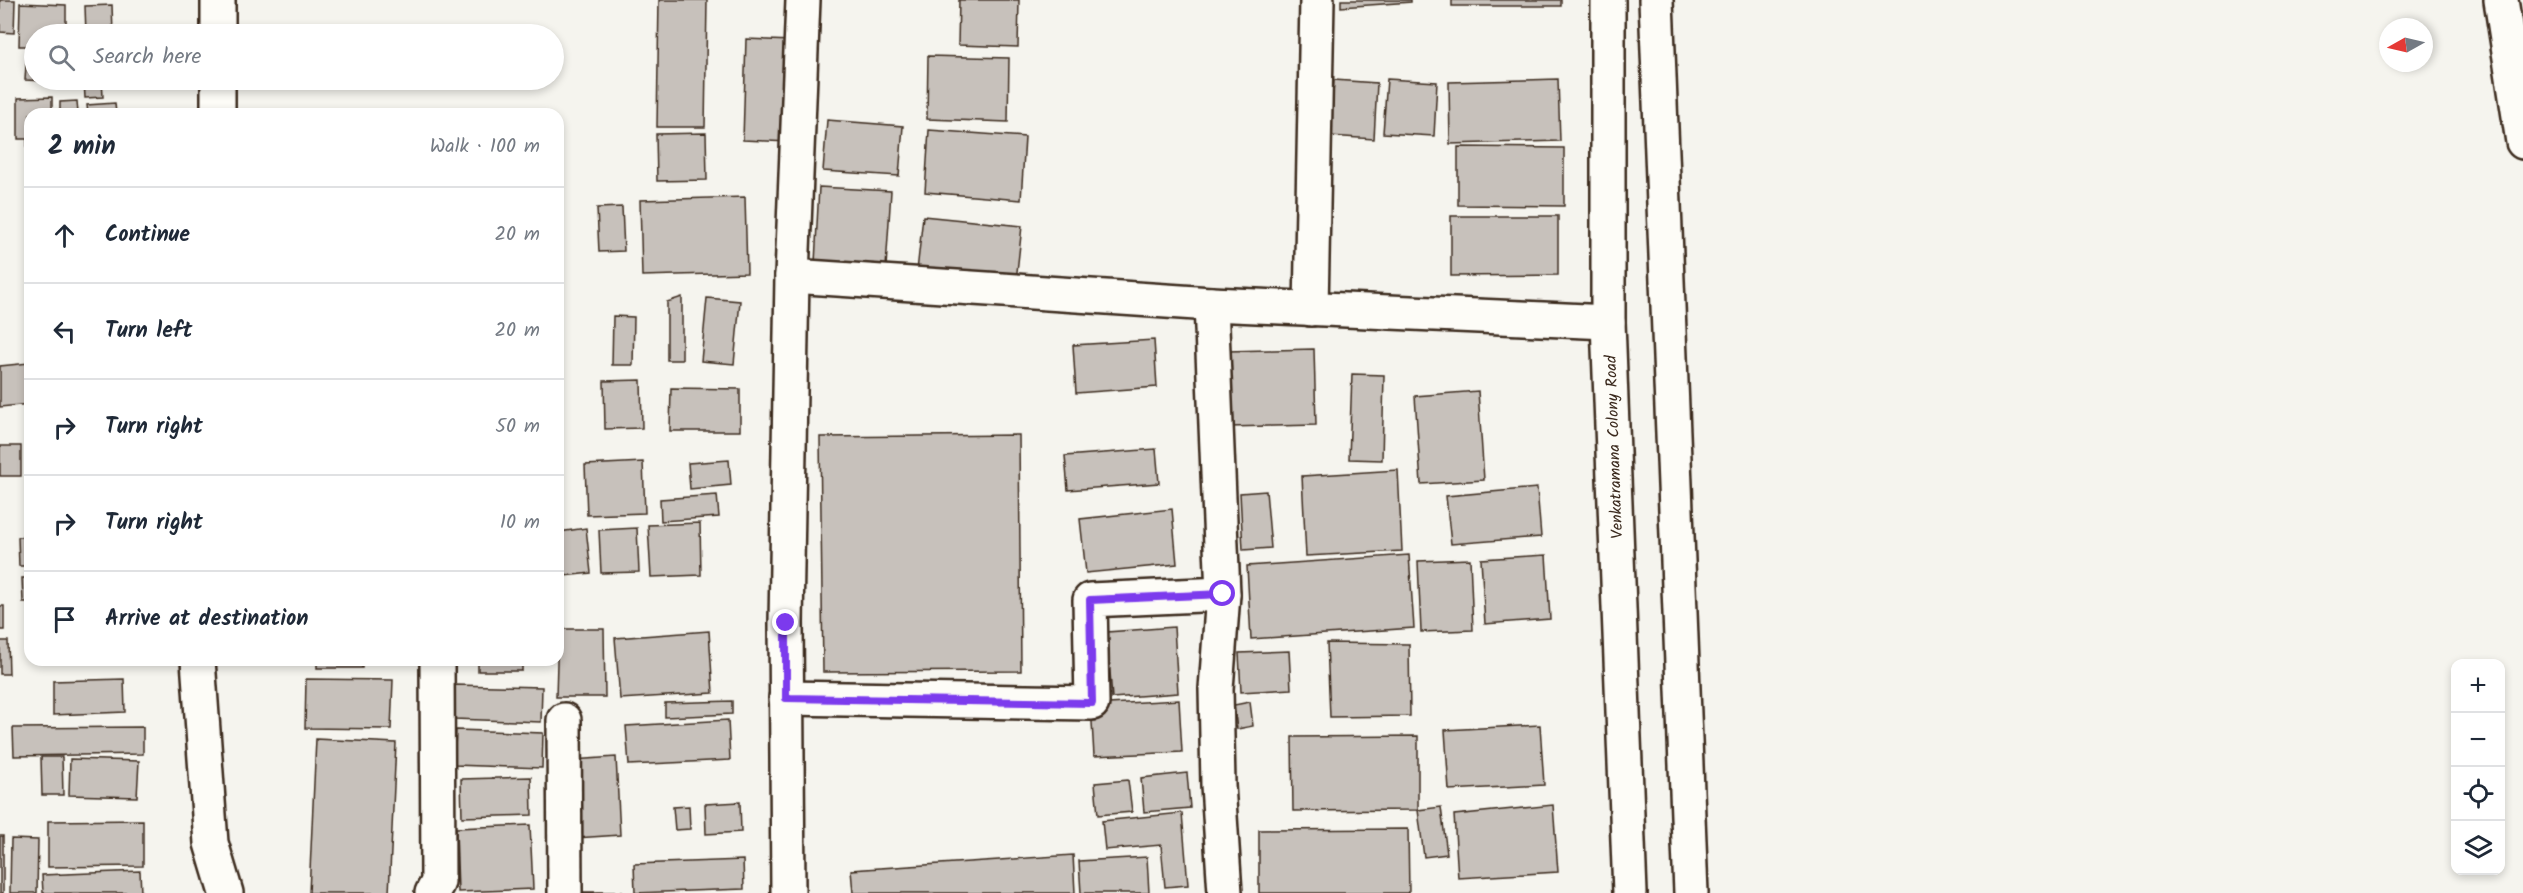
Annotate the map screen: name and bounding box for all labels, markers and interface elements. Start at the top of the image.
north arrow [2379,18,2433,72]
search box [24,24,564,90]
text: Search here [93,40,201,75]
icon: search [45,41,78,74]
text: 2 min [48,126,116,168]
text: Walk · 100 m [430,131,540,163]
text: Continue [105,218,190,253]
icon: ahead [48,219,81,252]
text: 20 m [494,219,540,251]
text: Turn left [105,314,192,349]
icon: left [48,315,81,348]
text: 20 m [494,315,540,347]
street label: Venkatramana Colony Road [1599,354,1630,539]
text: Turn right [105,410,203,445]
icon: right [48,411,81,444]
text: 50 m [495,411,540,443]
text: Turn right [105,506,203,541]
icon: right [48,507,81,540]
text: 10 m [500,507,540,539]
route start [1209,580,1235,606]
text: Arrive at destination [105,602,308,637]
icon: arrive [48,603,81,636]
route end [772,609,798,635]
map controls [2451,659,2505,875]
button: + [2451,659,2505,713]
button: − [2451,713,2505,767]
button: locate [2451,767,2505,821]
button: layers [2451,821,2505,875]

